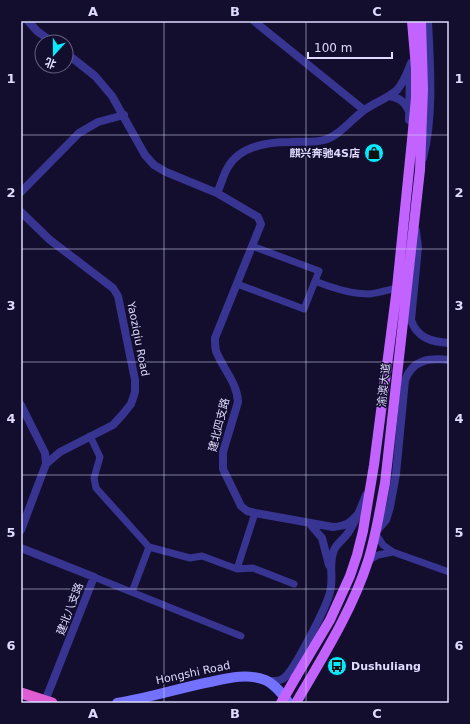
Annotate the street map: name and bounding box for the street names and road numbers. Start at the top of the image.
street label: Yaoziqiu Road [124,300,152,377]
street label: 渝澳大道 [375,362,393,408]
street label: 建北四支路 [206,397,232,453]
street label: 建北八支路 [54,581,86,637]
street label: Hongshi Road [155,659,231,687]

